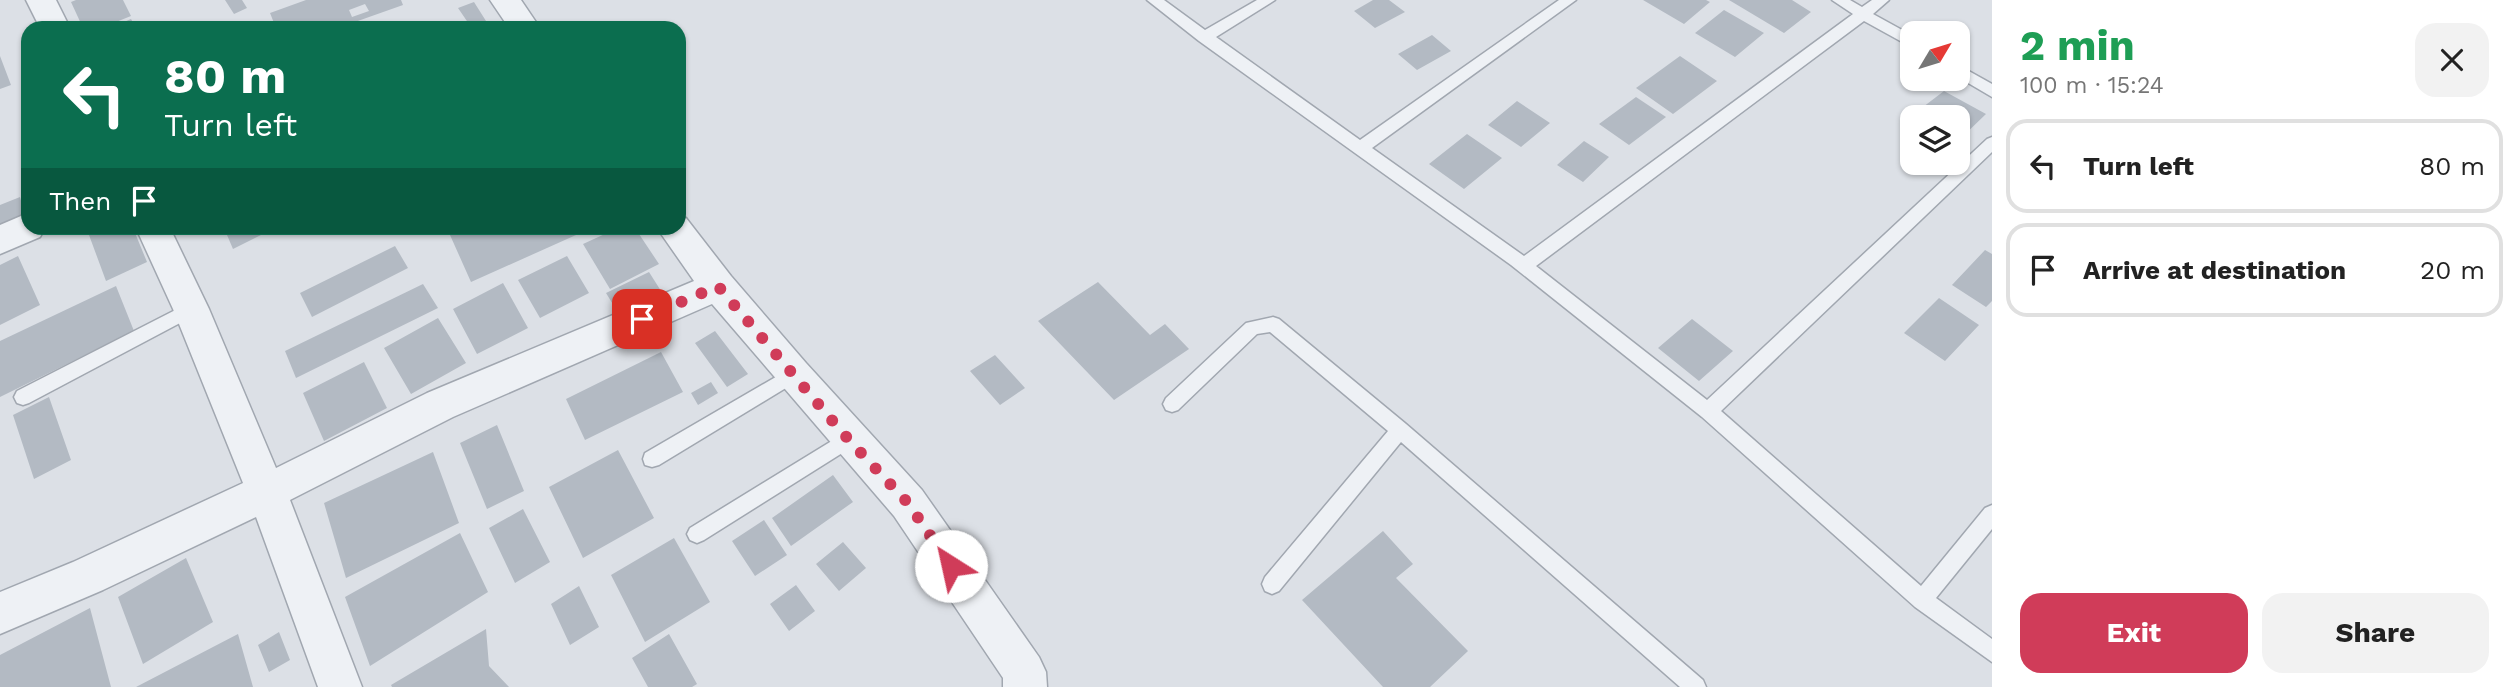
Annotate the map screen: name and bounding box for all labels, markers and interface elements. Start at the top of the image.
north arrow [1900,21,1970,91]
map controls [1900,21,1970,175]
text: 2 min [2020,21,2135,70]
button: close [2415,23,2489,97]
text: 80 m [164,47,286,105]
icon: left [49,49,140,140]
text: 100 m · 15:24 [2020,72,2164,99]
button: layers [1900,105,1970,175]
text: Turn left [164,106,297,144]
icon: left [2024,147,2062,185]
text: Turn left [2083,151,2194,181]
text: 80 m [2419,151,2485,181]
icon: arrive [125,182,163,220]
text: Then [49,186,111,216]
icon: arrive [2024,251,2062,289]
text: Arrive at destination [2083,255,2346,285]
text: 20 m [2420,255,2485,285]
pin [612,289,672,349]
icon: arrive [623,300,661,338]
position arrow [914,529,988,603]
button: Exit [2020,593,2248,673]
button: Share [2262,593,2489,673]

